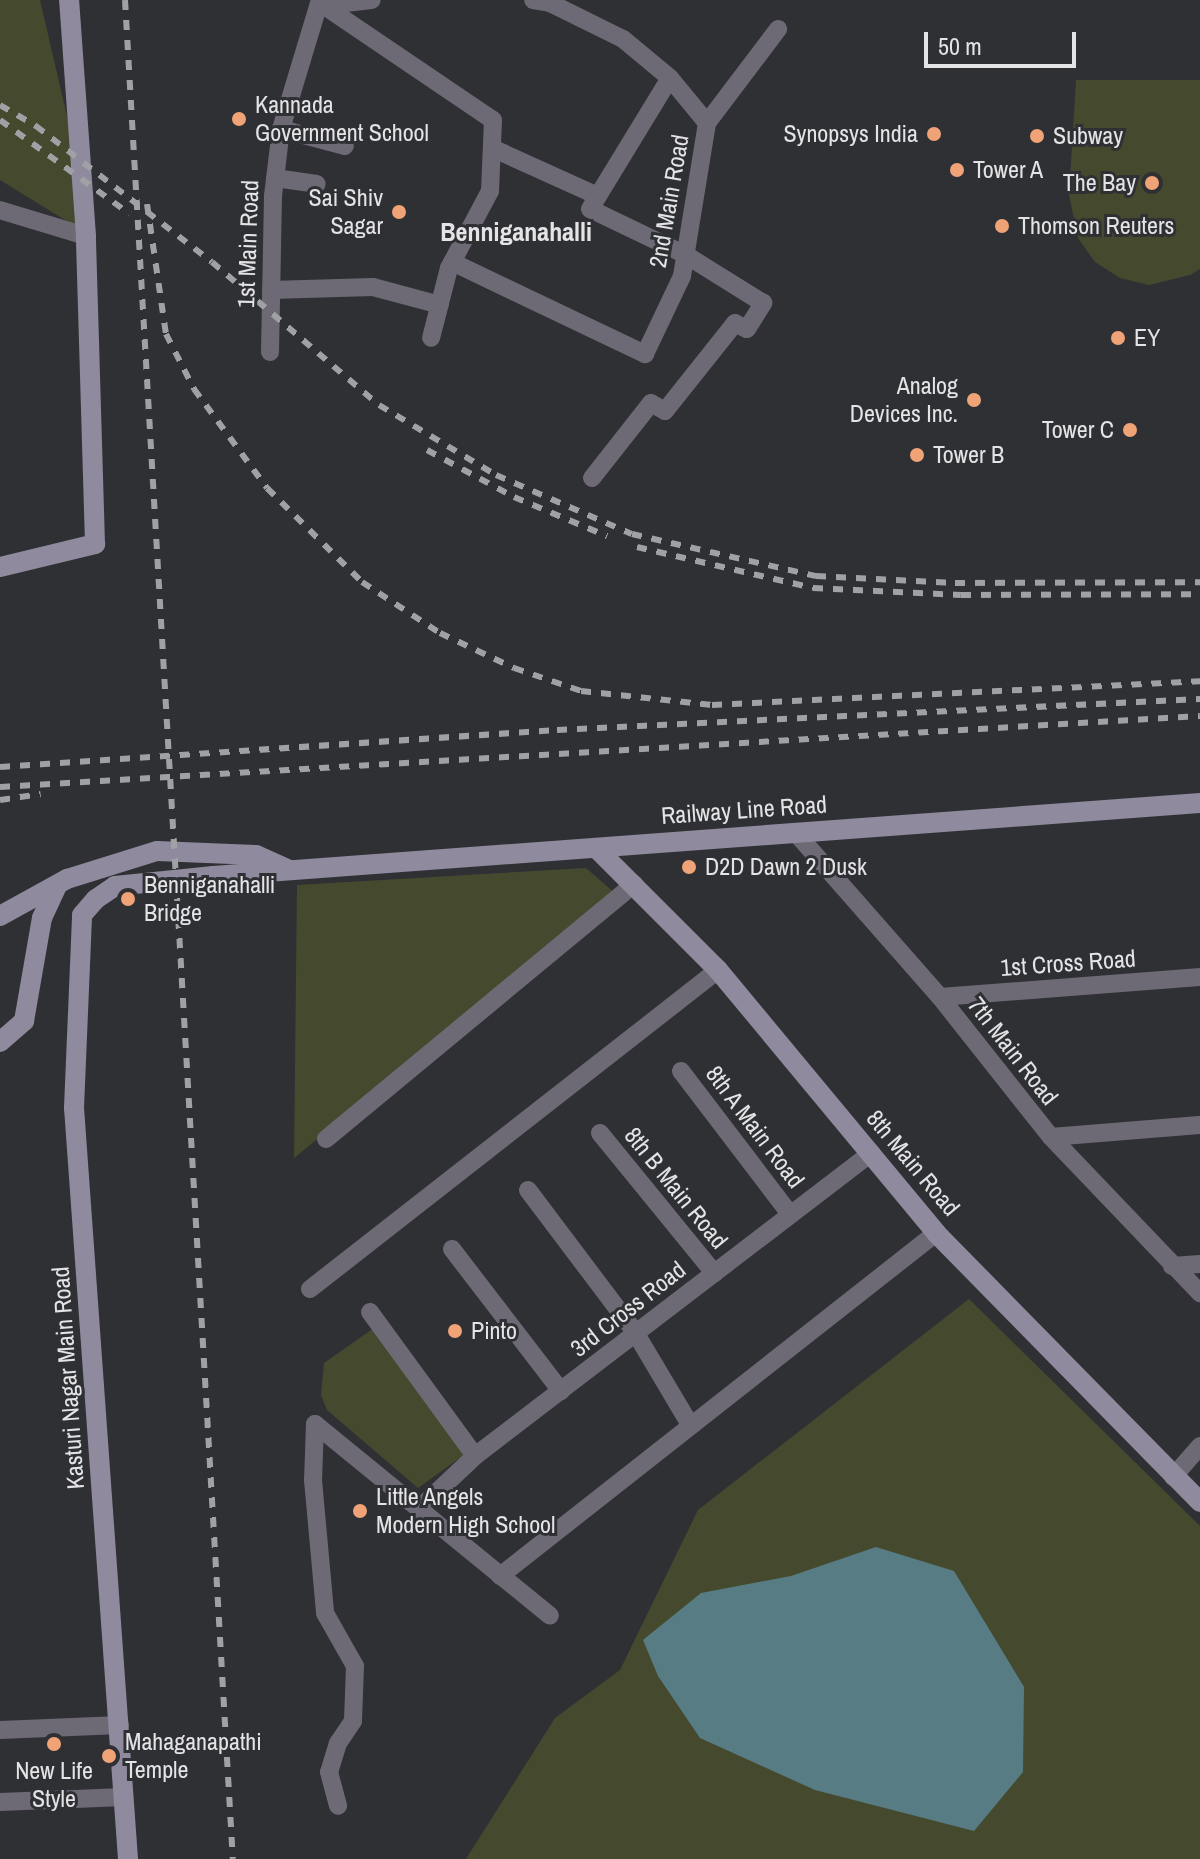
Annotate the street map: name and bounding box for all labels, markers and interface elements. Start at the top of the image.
scale bar [928,16,1080,66]
text: 50 m [938,30,982,62]
place label: Kannada Government School [255,91,429,147]
marker: Kannada Government School [230,110,248,128]
place label: Synopsys India [783,120,918,148]
place label: Subway [1053,122,1123,150]
marker: Synopsys India [925,125,943,143]
marker: Subway [1028,127,1046,145]
street label: 2nd Main Road [643,132,695,270]
place label: Tower A [973,156,1044,184]
marker: Tower A [948,161,966,179]
place label: The Bay [1063,169,1136,197]
marker: The Bay [1143,174,1161,192]
street label: 1st Main Road [231,180,265,308]
place label: Sai Shiv Sagar [309,184,383,240]
marker: Sai Shiv Sagar [390,203,408,221]
place label: Thomson Reuters [1018,212,1174,240]
district label: Benniganahalli [440,216,592,248]
marker: Thomson Reuters [993,217,1011,235]
place label: EY [1134,324,1160,352]
marker: EY [1109,329,1127,347]
place label: Analog Devices Inc. [850,372,958,428]
marker: Analog Devices Inc. [965,391,983,409]
place label: Tower C [1042,416,1114,444]
marker: Tower C [1121,421,1139,439]
place label: Tower B [933,441,1004,469]
marker: Tower B [908,446,926,464]
street label: Railway Line Road [660,790,828,830]
place label: D2D Dawn 2 Dusk [705,853,867,881]
marker: D2D Dawn 2 Dusk [680,858,698,876]
place label: Benniganahalli Bridge [144,871,275,927]
marker: Benniganahalli Bridge [119,890,137,908]
street label: 1st Cross Road [999,944,1137,982]
street label: 7th Main Road [962,991,1064,1111]
street label: 8th A Main Road [699,1059,811,1195]
street label: 8th Main Road [860,1104,966,1222]
street label: 8th B Main Road [618,1122,734,1254]
street label: 3rd Cross Road [565,1255,691,1363]
street label: Kasturi Nagar Main Road [46,1266,90,1490]
place label: Pinto [471,1317,517,1345]
marker: Pinto [446,1322,464,1340]
place label: Little Angels Modern High School [376,1483,555,1539]
marker: Little Angels Modern High School [351,1502,369,1520]
place label: Mahaganapathi Temple [125,1728,262,1784]
marker: New Life Style [45,1735,63,1753]
marker: Mahaganapathi Temple [100,1747,118,1765]
place label: New Life Style [15,1757,93,1813]

